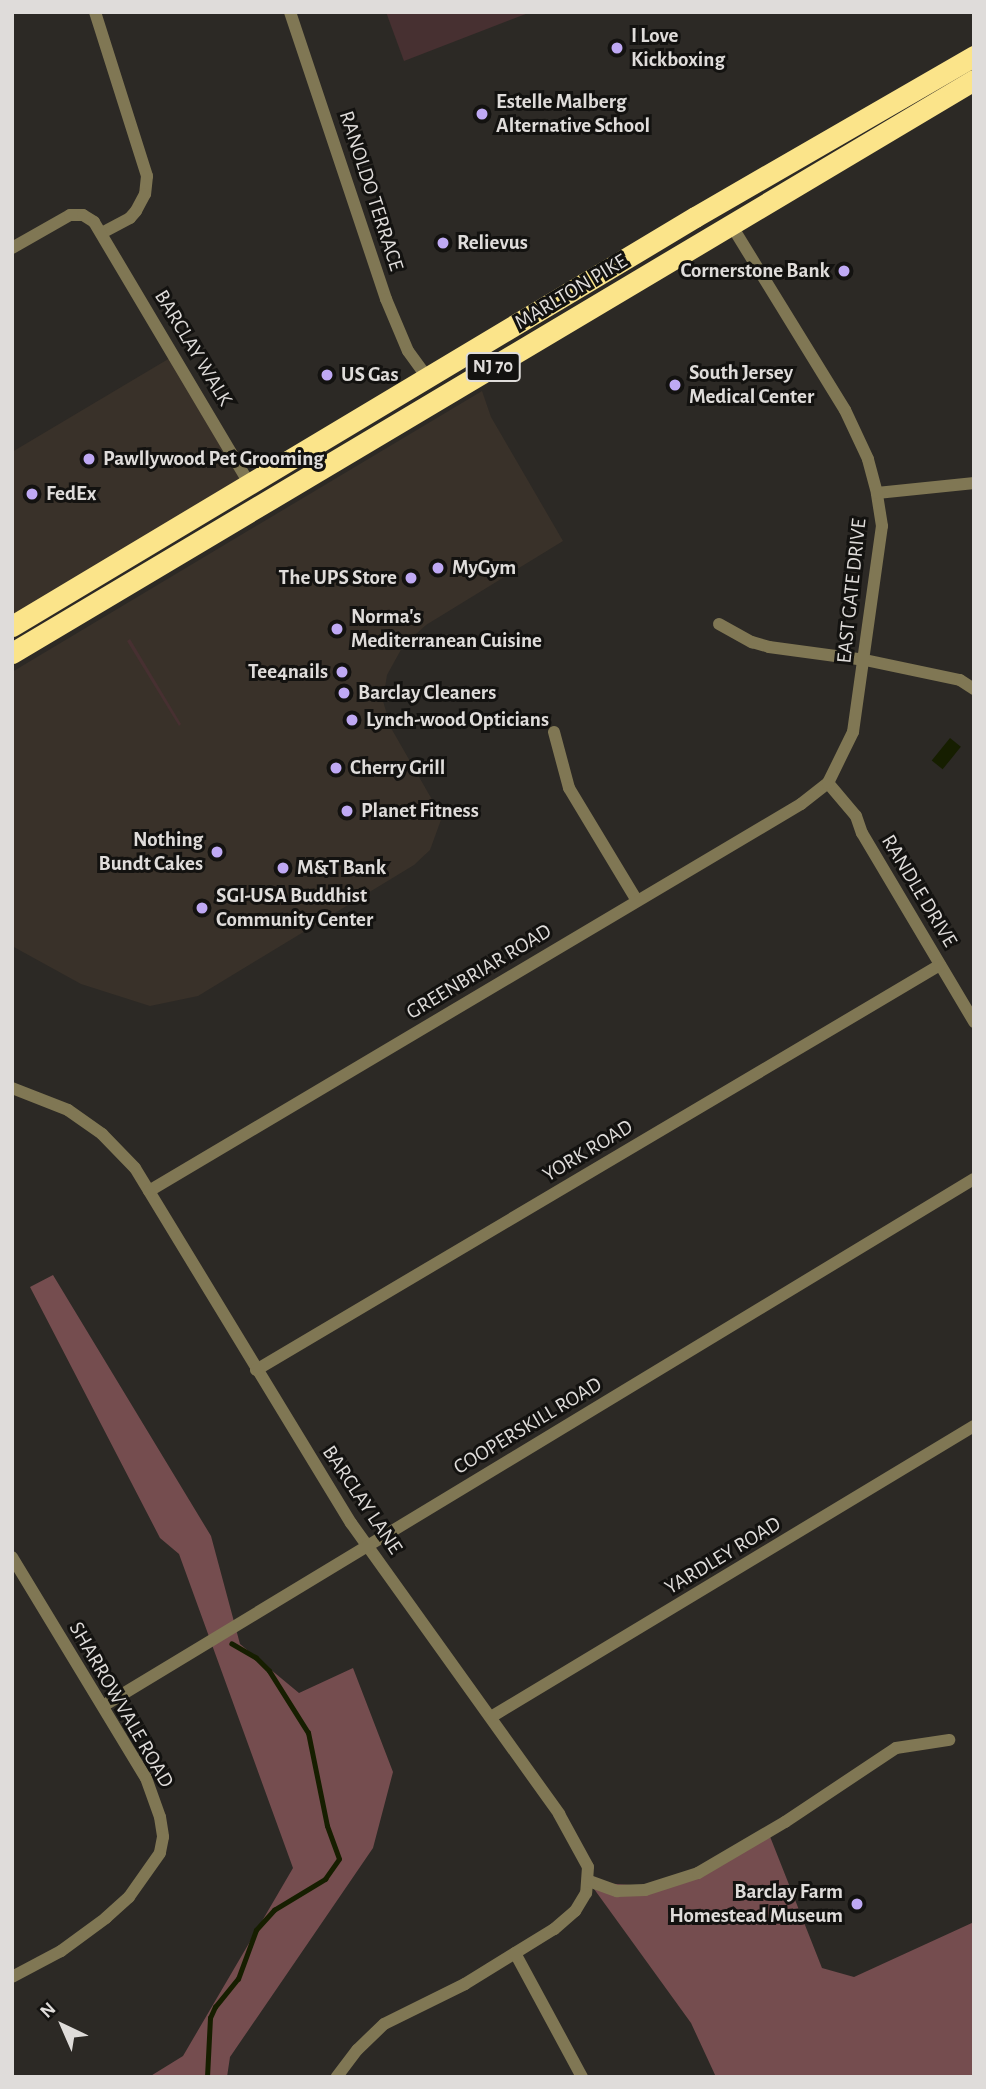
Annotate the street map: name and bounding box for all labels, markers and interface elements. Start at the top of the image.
place label: I Love Kickboxing [631,23,725,73]
marker: I Love Kickboxing [609,40,625,56]
place label: Estelle Malberg Alternative School [496,89,650,139]
marker: Estelle Malberg Alternative School [474,106,490,122]
street label: RANOLDO TERRACE [333,108,409,274]
place label: Relievus [457,230,528,256]
marker: Relievus [435,235,451,251]
street label: MARLTON PIKE [510,249,632,335]
place label: Cornerstone Bank [681,258,830,284]
marker: Cornerstone Bank [836,263,852,279]
street label: BARCLAY WALK [149,285,237,411]
road number: NJ 70 [465,352,521,382]
place label: South Jersey Medical Center [689,360,814,410]
place label: US Gas [341,362,399,388]
marker: US Gas [319,367,335,383]
marker: South Jersey Medical Center [667,377,683,393]
place label: Pawllywood Pet Grooming [103,446,324,472]
marker: Pawllywood Pet Grooming [81,451,97,467]
place label: FedEx [46,481,96,507]
marker: FedEx [24,486,40,502]
street label: EAST GATE DRIVE [832,517,872,665]
place label: MyGym [452,555,516,581]
marker: MyGym [430,560,446,576]
place label: The UPS Store [279,565,397,591]
marker: The UPS Store [403,570,419,586]
place label: Norma's Mediterranean Cuisine [351,604,542,654]
marker: Norma's Mediterranean Cuisine [329,621,345,637]
place label: Tee4nails [248,659,328,685]
marker: Tee4nails [334,664,350,680]
place label: Barclay Cleaners [358,680,496,706]
marker: Barclay Cleaners [336,685,352,701]
place label: Lynch-wood Opticians [366,707,549,733]
marker: Lynch-wood Opticians [344,712,360,728]
place label: Cherry Grill [350,755,445,781]
marker: Cherry Grill [328,760,344,776]
place label: Planet Fitness [361,798,479,824]
marker: Planet Fitness [339,803,355,819]
place label: Nothing Bundt Cakes [99,827,203,877]
street label: RANDLE DRIVE [876,830,962,952]
marker: Nothing Bundt Cakes [209,844,225,860]
place label: M&T Bank [297,855,386,881]
marker: M&T Bank [275,860,291,876]
place label: SGI-USA Buddhist Community Center [216,883,373,933]
marker: SGI-USA Buddhist Community Center [194,900,210,916]
street label: GREENBRIAR ROAD [402,919,556,1025]
street label: YORK ROAD [538,1114,638,1188]
street label: COOPERSKILL ROAD [449,1372,607,1480]
street label: BARCLAY LANE [316,1441,408,1559]
street label: YARDLEY ROAD [660,1511,786,1601]
street label: SHARROWVALE ROAD [63,1618,179,1792]
place label: Barclay Farm Homestead Museum [669,1879,843,1929]
marker: Barclay Farm Homestead Museum [849,1896,865,1912]
north arrow [28,1991,98,2061]
text: N [37,1999,59,2022]

